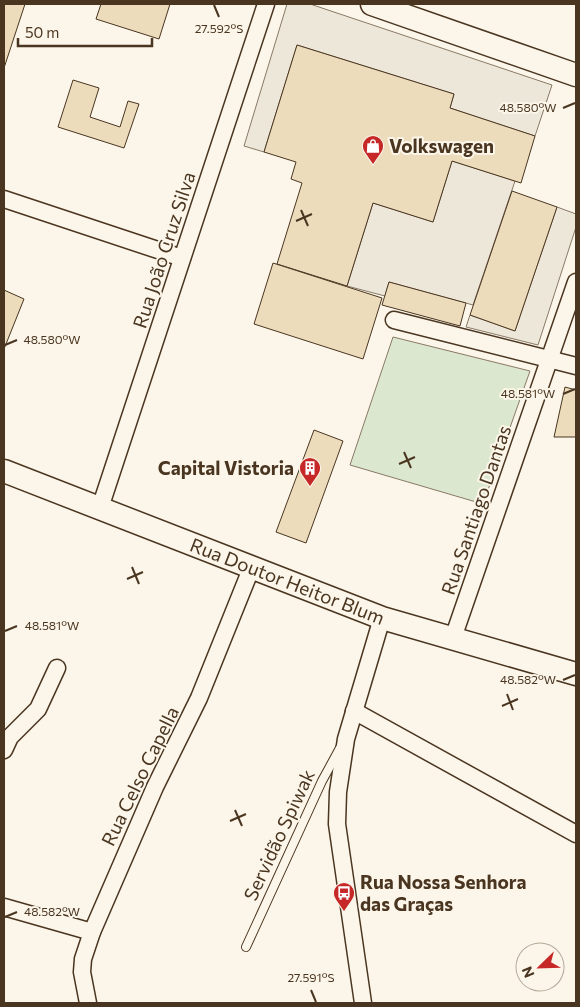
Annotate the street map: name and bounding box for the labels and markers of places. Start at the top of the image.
shop icon: Volkswagen [361,134,385,165]
place label: Volkswagen [389,134,494,157]
place label: Capital Vistoria [158,456,294,479]
building icon: Capital Vistoria [298,456,322,487]
place label: Rua Nossa Senhora das Graças [360,870,527,915]
bus stop icon: Rua Nossa Senhora das Graças [332,881,356,912]

